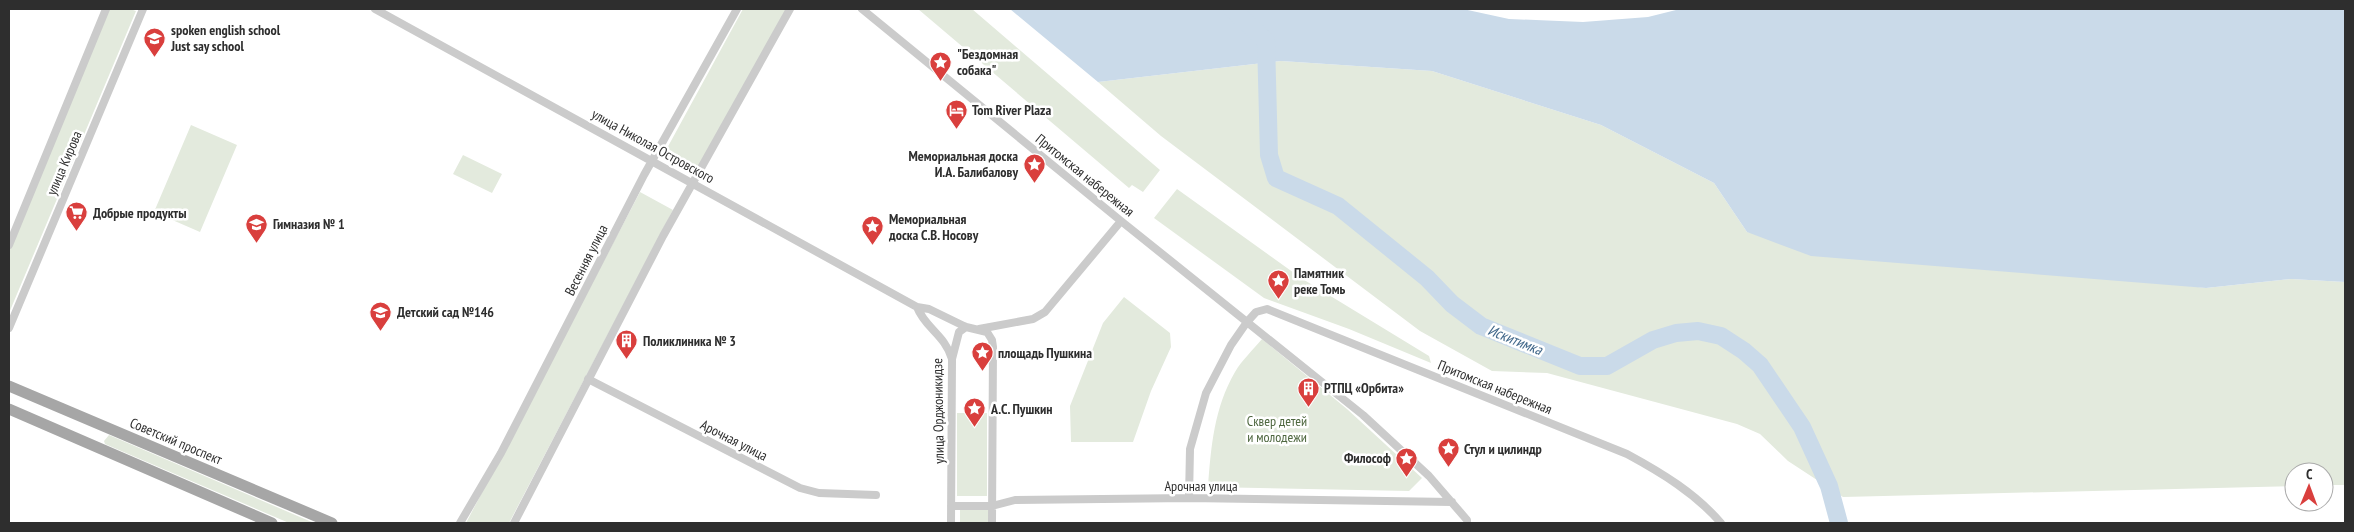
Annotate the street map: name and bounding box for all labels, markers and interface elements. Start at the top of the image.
place label: spoken english school Just say school [170,21,281,55]
school or university icon: spoken english school Just say school [143,26,167,57]
place label: "Бездомная собака" [957,45,1018,79]
place icon: "Бездомная собака" [929,50,953,81]
hotel icon: Tom River Plaza [944,98,968,129]
place label: Tom River Plaza [972,101,1051,119]
street label: улица Николая Островского [588,105,718,187]
street label: улица Кирова [42,128,86,198]
street label: Притомская набережная [1032,130,1138,220]
place label: Мемориальная доска И.А. Балибалову [908,147,1018,181]
place icon: Мемориальная доска И.А. Балибалову [1022,152,1046,183]
supermarket icon: Добрые продукты [65,201,89,232]
place label: Добрые продукты [93,204,186,222]
place label: Мемориальная доска С.В. Носову [888,210,979,244]
school or university icon: Гимназия № 1 [245,212,269,243]
place label: Гимназия № 1 [273,215,345,233]
place icon: Мемориальная доска С.В. Носову [861,215,885,246]
street label: Весенняя улица [560,221,612,299]
place label: Памятник реке Томь [1294,264,1345,298]
place icon: Памятник реке Томь [1266,269,1290,300]
school or university icon: Детский сад №146 [369,300,393,331]
place label: Детский сад №146 [397,303,494,321]
water label: Искитимка [1485,320,1546,359]
building icon: Поликлиника № 3 [615,329,639,360]
place label: Поликлиника № 3 [643,332,736,350]
place icon: площадь Пушкина [970,341,994,372]
place label: площадь Пушкина [998,344,1092,362]
street label: Притомская набережная [1435,356,1555,418]
street label: улица Орджоникидзе [928,358,948,464]
building icon: РТПЦ «Орбита» [1296,376,1320,407]
place label: РТПЦ «Орбита» [1324,379,1404,397]
place icon: А.С. Пушкин [963,397,987,428]
place label: А.С. Пушкин [990,400,1052,418]
park label: Сквер детей и молодежи [1247,412,1307,446]
street label: Советский проспект [127,414,225,469]
street label: Арочная улица [697,415,771,465]
place icon: Стул и цилиндр [1436,437,1460,468]
place label: Стул и цилиндр [1464,440,1542,458]
place icon: Философ [1395,446,1419,477]
place label: Философ [1344,449,1391,467]
north arrow [2284,462,2334,512]
text: С [2306,465,2313,483]
street label: Арочная улица [1164,477,1238,495]

